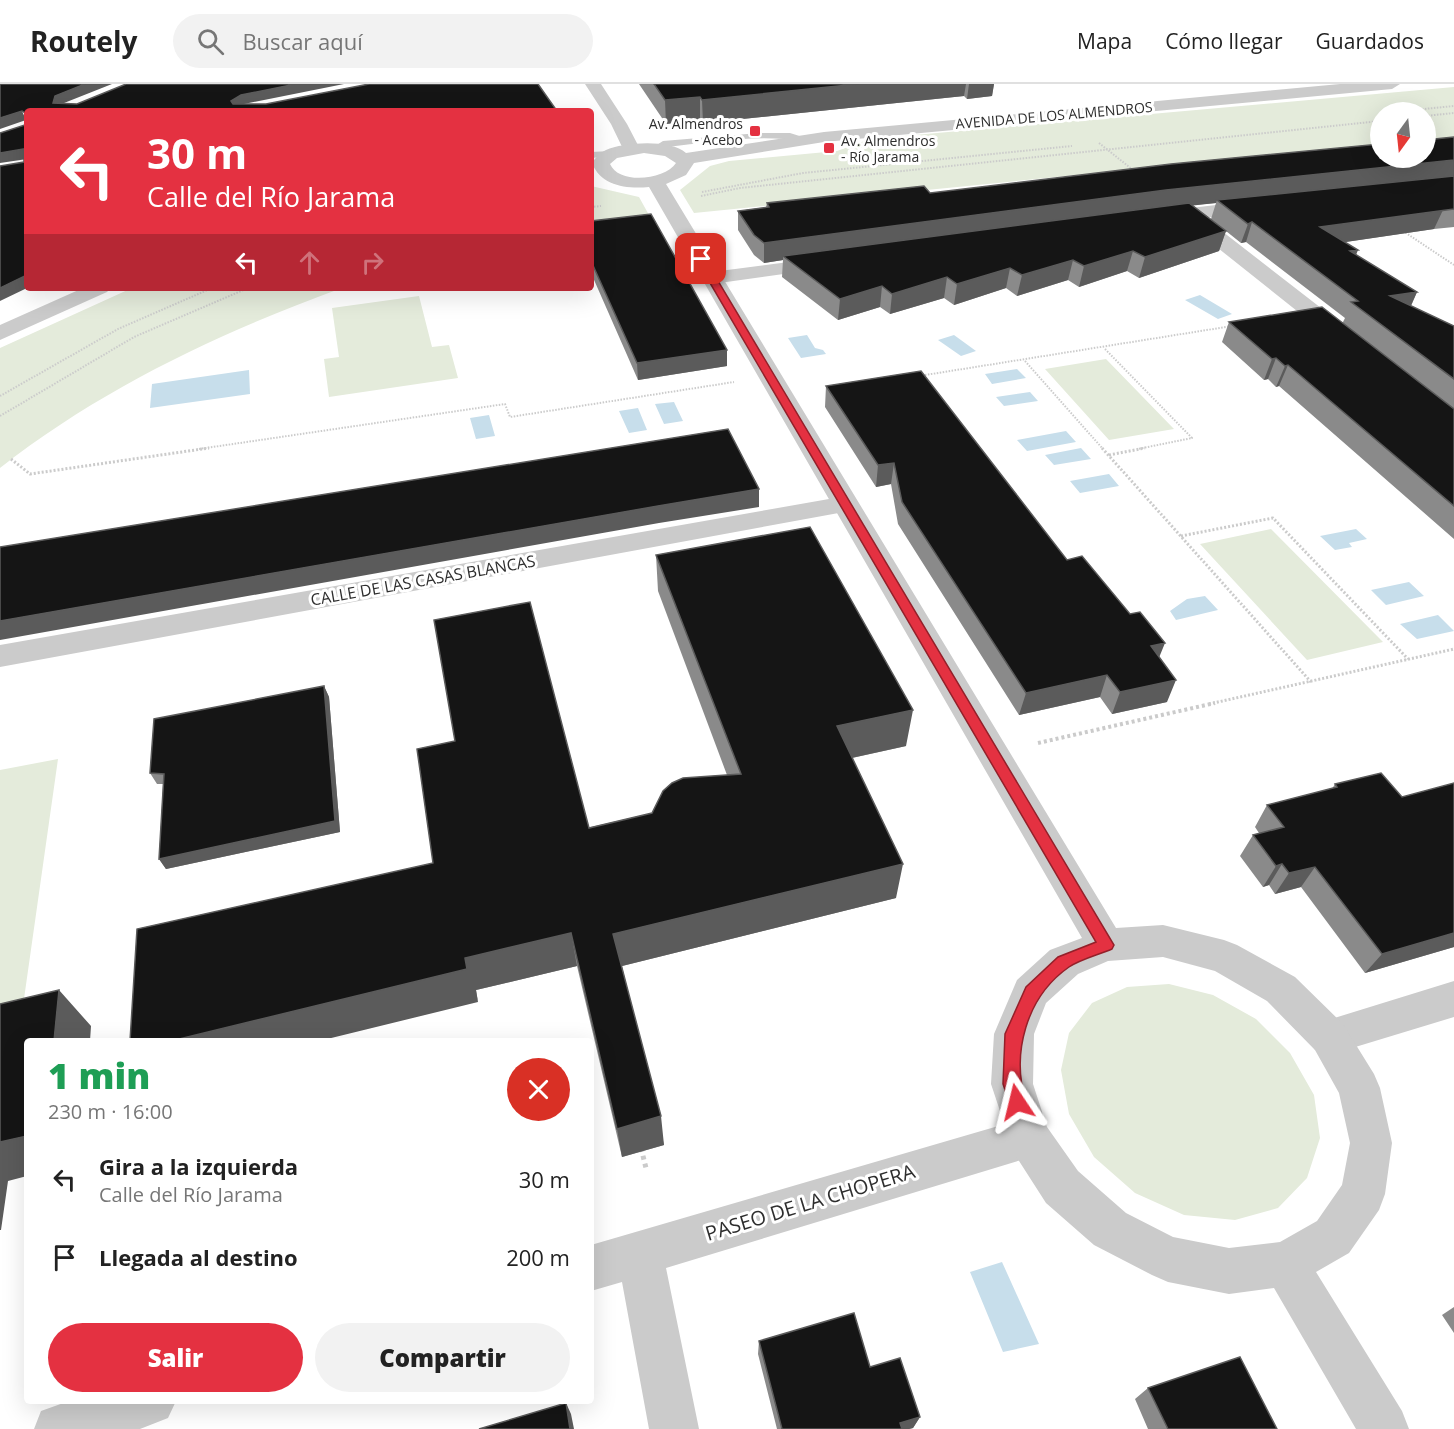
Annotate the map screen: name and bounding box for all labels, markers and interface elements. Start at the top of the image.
search box [173,14,593,68]
text: Routely [30,22,137,60]
icon: search [194,25,227,58]
text: Buscar aquí [242,26,363,56]
text: Mapa [1077,27,1132,55]
text: Cómo llegar [1165,27,1283,55]
text: Guardados [1316,27,1424,55]
street label: AVENIDA DE LOS ALMENDROS [955,97,1153,133]
north arrow [1370,102,1436,168]
map controls [1370,102,1436,168]
place label: Av. Almendros - Acebo [649,114,743,149]
text: 30 m [147,124,247,181]
marker: Av. Almendros - Acebo [748,124,762,138]
place label: Av. Almendros - Río Jarama [841,131,936,166]
icon: left [48,132,126,210]
marker: Av. Almendros - Río Jarama [822,141,836,155]
text: Calle del Río Jarama [147,178,395,215]
pin [675,233,726,284]
icon: arrive [684,242,717,275]
icon: left [230,246,263,279]
icon: ahead [293,246,326,279]
icon: right [356,246,389,279]
street label: CALLE DE LAS CASAS BLANCAS [309,549,537,611]
text: 1 min [48,1051,150,1100]
button: close [507,1058,570,1121]
position arrow [985,1070,1049,1134]
text: 230 m · 16:00 [48,1098,173,1125]
text: Gira a la izquierda [99,1151,298,1181]
street label: PASEO DE LA CHOPERA [702,1157,918,1247]
icon: left [48,1163,81,1196]
text: 30 m [519,1164,570,1194]
text: Calle del Río Jarama [99,1181,283,1208]
icon: arrive [48,1241,81,1274]
text: Llegada al destino [99,1242,298,1272]
text: 200 m [506,1242,570,1272]
button: Salir [48,1323,303,1392]
button: Compartir [315,1323,570,1392]

